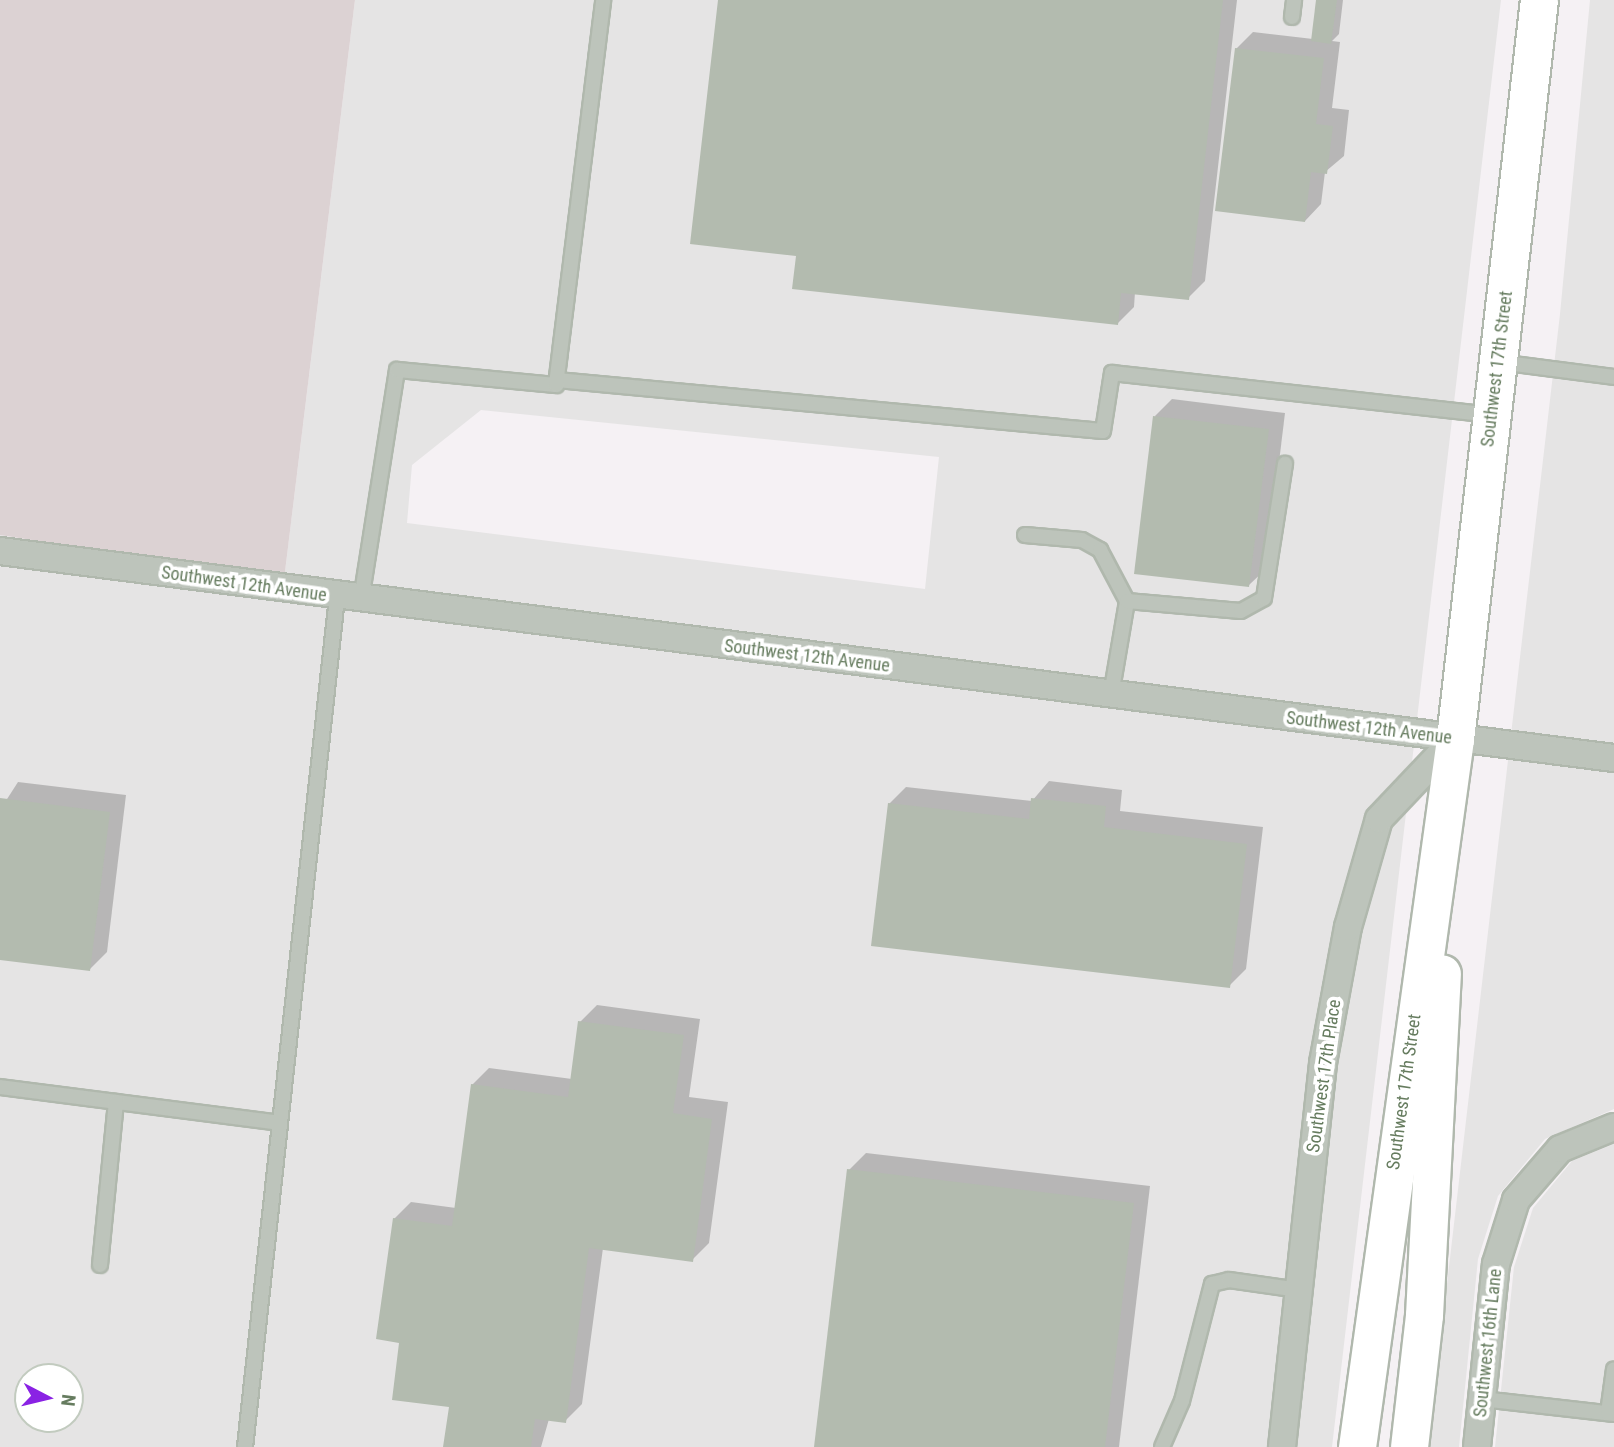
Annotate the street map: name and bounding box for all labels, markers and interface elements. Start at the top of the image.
street label: Southwest 17th Street [1477,290,1517,448]
street label: Southwest 12th Avenue [160,562,328,606]
street label: Southwest 12th Avenue [723,635,891,677]
street label: Southwest 12th Avenue [1285,707,1453,749]
street label: Southwest 17th Place [1303,998,1345,1154]
street label: Southwest 17th Street [1382,1013,1426,1171]
street label: Southwest 16th Lane [1469,1268,1507,1418]
north arrow [14,1363,84,1433]
text: N [56,1393,80,1408]

